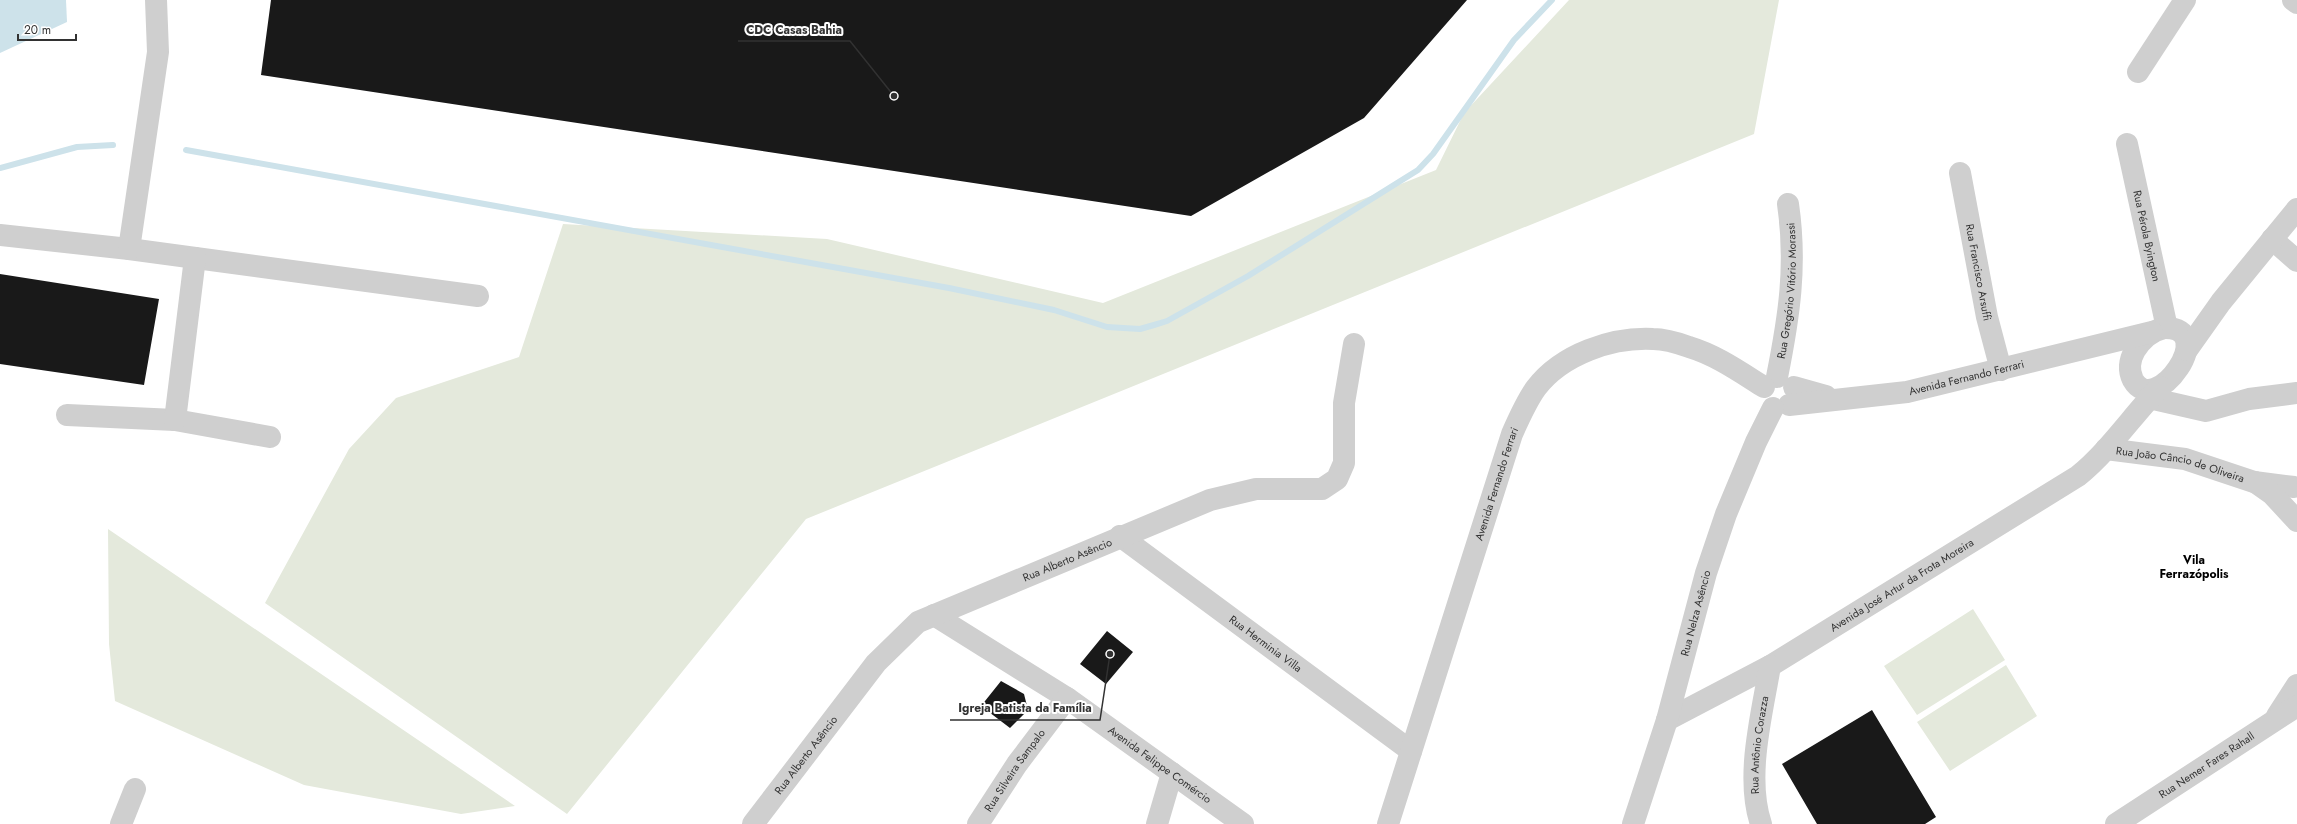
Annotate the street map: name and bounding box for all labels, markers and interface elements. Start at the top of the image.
scale bar [18,16,76,42]
callout: CDC Casas Bahia [738,17,850,41]
text: 20 m [24,21,51,39]
text: CDC Casas Bahia [746,21,842,39]
street label: Rua Pérola Byington [2129,189,2165,283]
street label: Rua Gregório Vitório Morassi [1773,222,1800,360]
street label: Rua Francisco Arsuffi [1962,222,1996,323]
street label: Avenida Fernando Ferrari [1907,356,2026,399]
street label: Avenida Fernando Ferrari [1471,424,1522,542]
street label: Rua João Câncio de Oliveira [2115,442,2247,486]
street label: Rua Alberto Asêncio [1020,534,1114,585]
street label: Avenida José Artur da Frota Moreira [1827,534,1977,635]
district label: Vila Ferrazópolis [2159,551,2229,583]
street label: Rua Nelza Asêncio [1676,568,1714,658]
street label: Rua Herminia Villa [1226,611,1305,676]
street label: Rua Antônio Corazza [1746,695,1772,795]
callout: Igreja Batista da Família [950,696,1100,720]
text: Igreja Batista da Família [958,699,1092,717]
street label: Rua Alberto Asêncio [771,712,841,798]
street label: Avenida Felippe Comércio [1105,722,1215,807]
street label: Rua Silveira Sampalo [980,725,1049,815]
street label: Rua Nemer Fares Rahall [2156,728,2257,802]

